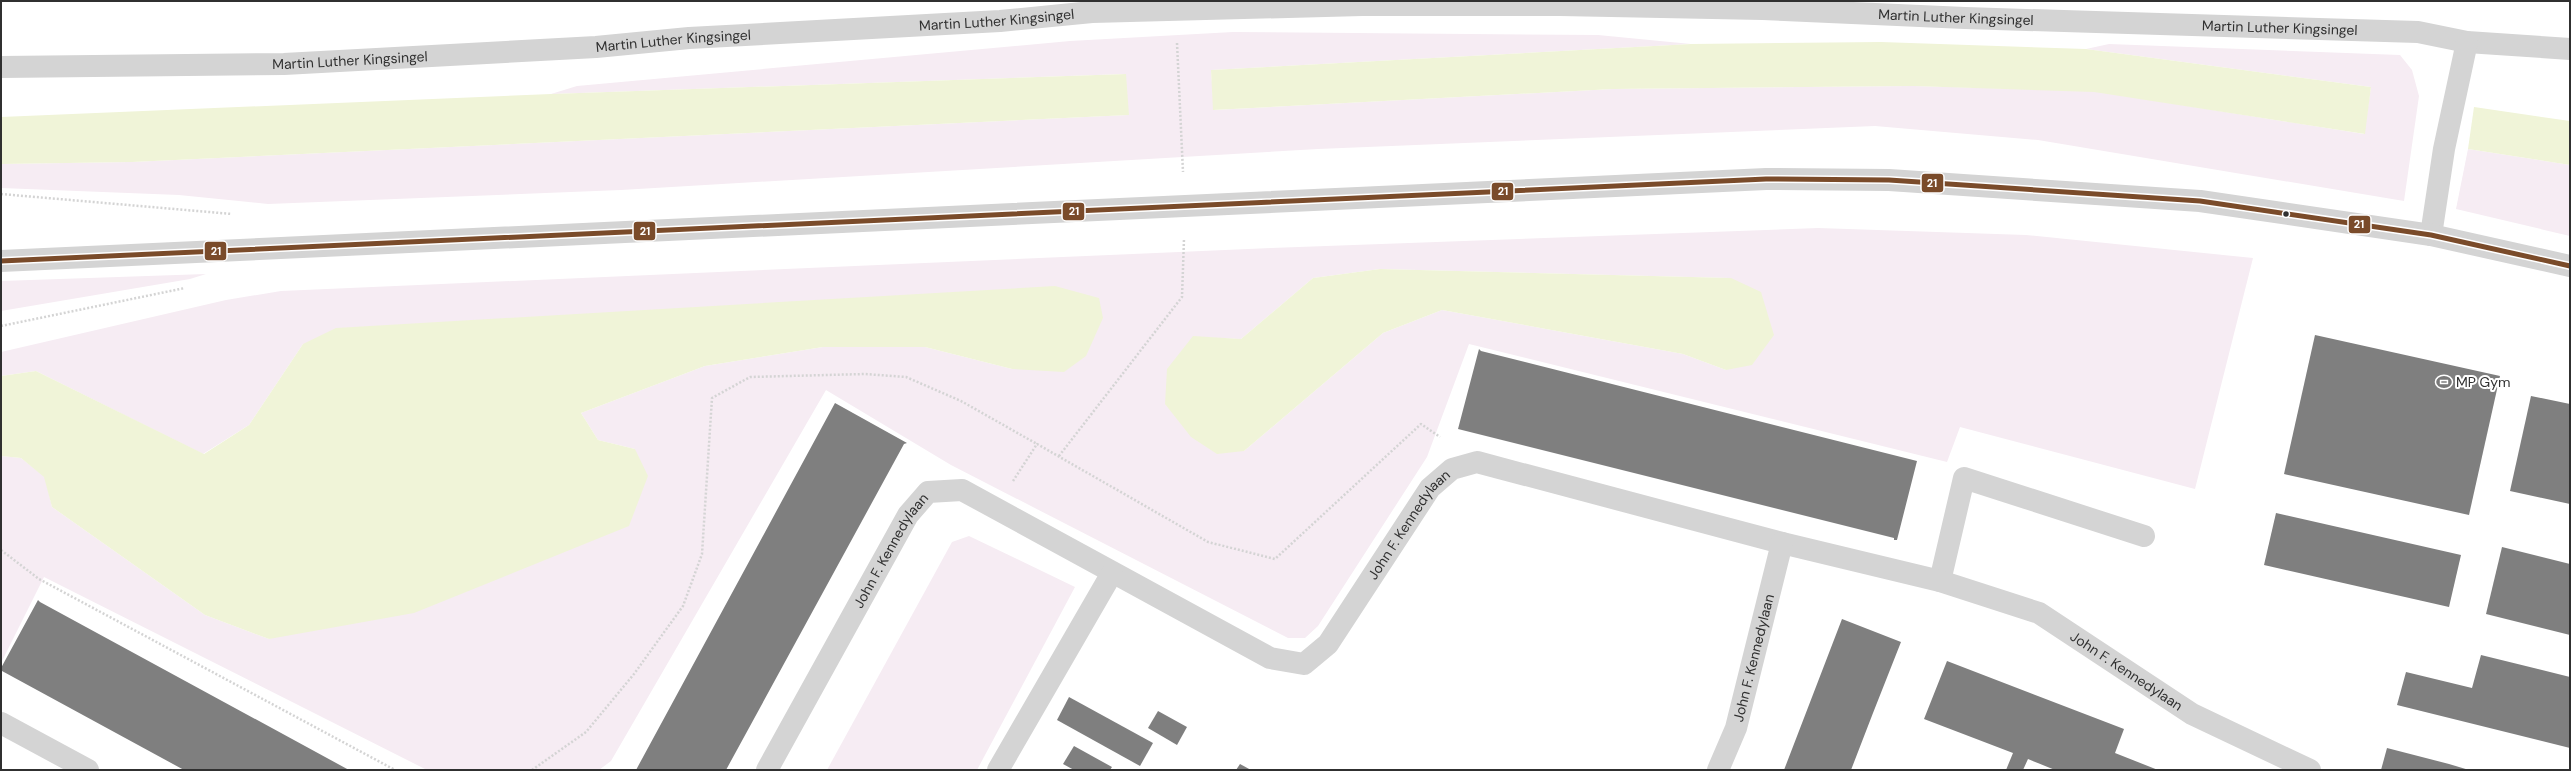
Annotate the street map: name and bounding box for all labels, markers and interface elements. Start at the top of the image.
street label: Martin Luther Kingsingel [918,5,1075,34]
street label: Martin Luther Kingsingel [1878,5,2034,29]
street label: Martin Luther Kingsingel [2202,16,2358,39]
street label: Martin Luther Kingsingel [595,26,751,56]
street label: Martin Luther Kingsingel [272,47,428,73]
line badge: 21 [1921,173,1944,193]
text: 21 [1927,176,1937,190]
line badge: 21 [1491,182,1514,201]
text: 21 [1498,184,1508,198]
line badge: 21 [1062,202,1085,221]
text: 21 [1069,204,1079,218]
unlabelled marker [2281,209,2291,219]
line badge: 21 [2348,215,2371,234]
text: 21 [2354,217,2364,231]
line badge: 21 [633,221,656,241]
text: 21 [640,224,650,238]
line badge: 21 [204,241,227,261]
text: 21 [211,244,221,258]
sports icon: MP Gym [2435,373,2453,391]
place label: MP Gym [2456,373,2511,391]
street label: John F. Kennedylaan [1364,466,1454,583]
street label: John F. Kennedylaan [849,489,932,611]
street label: John F. Kennedylaan [1729,592,1778,724]
street label: John F. Kennedylaan [2067,627,2186,714]

